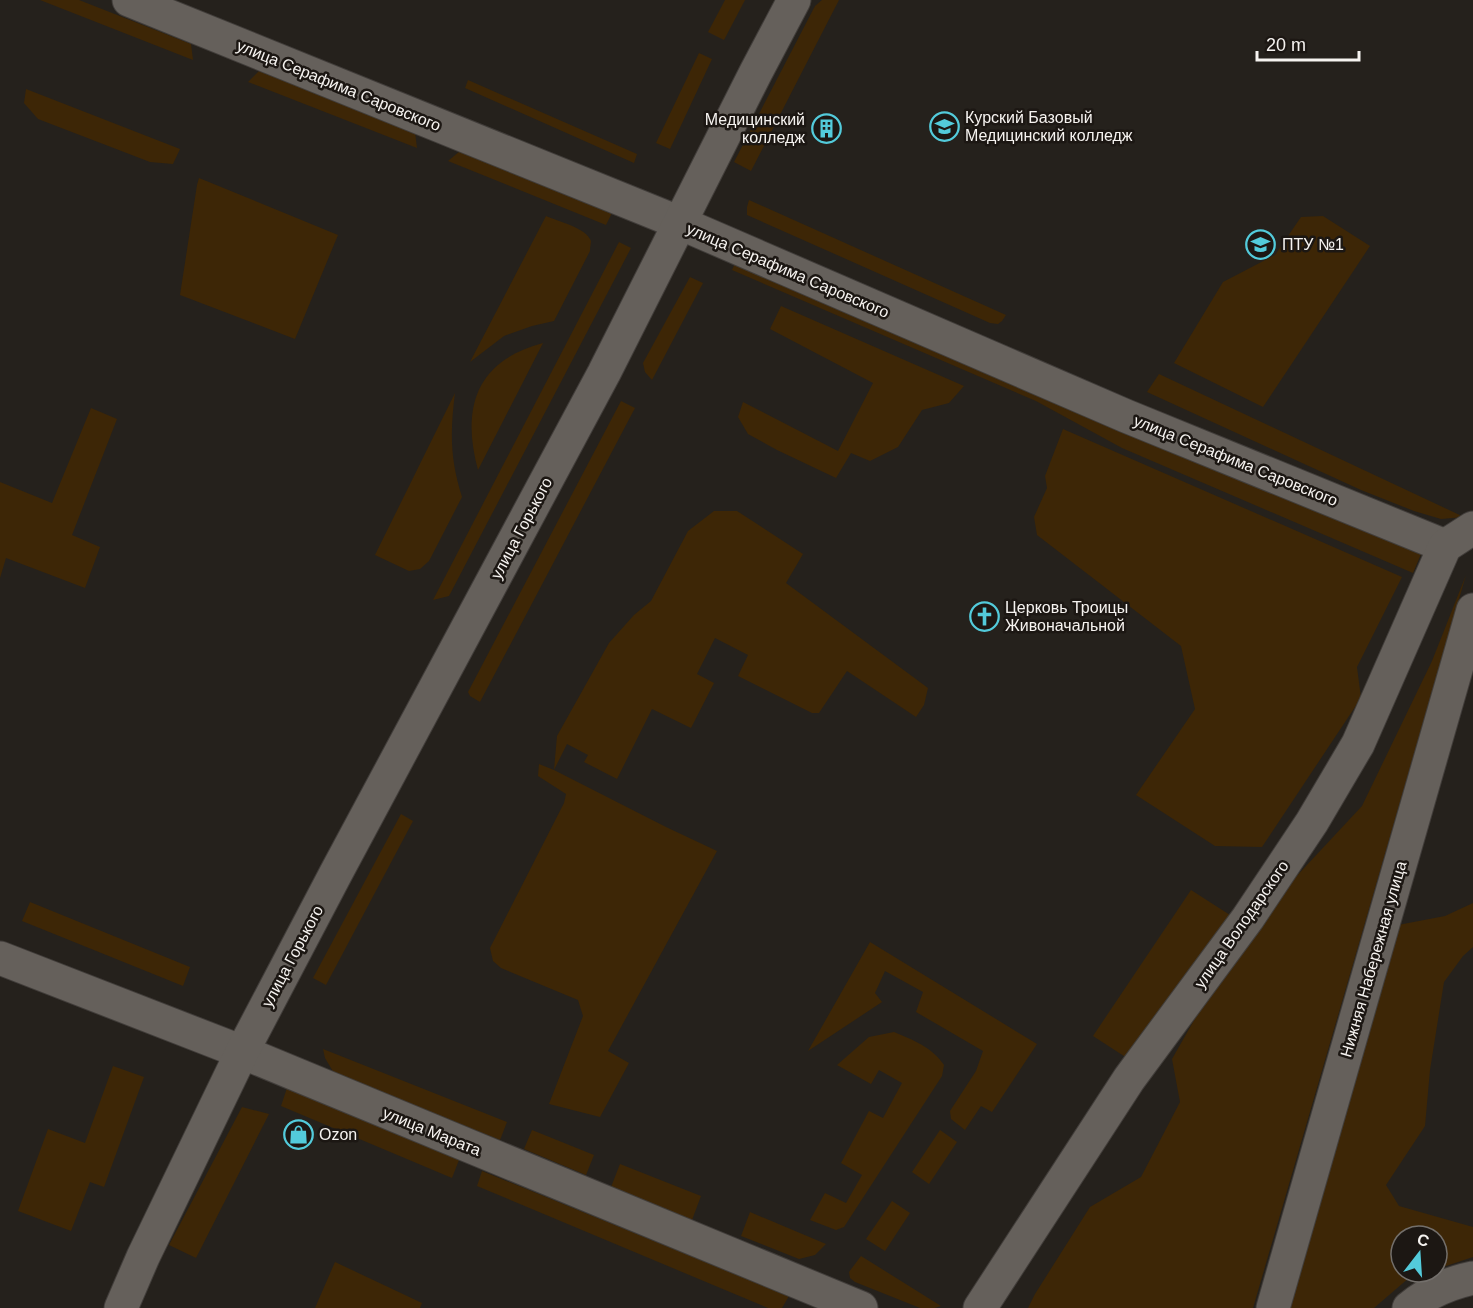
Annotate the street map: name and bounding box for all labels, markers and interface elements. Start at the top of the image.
scale bar [1257,24,1359,62]
text: 20 m [1266,35,1306,55]
street label: улица Серафима Саровского [234,37,443,134]
place label: Курский Базовый Медицинский колледж [965,109,1133,144]
school or university icon: Курский Базовый Медицинский колледж [928,110,960,142]
place label: Медицинский колледж [705,111,805,146]
building icon: Медицинский колледж [810,112,842,144]
street label: улица Серафима Саровского [684,220,892,321]
school or university icon: ПТУ №1 [1245,228,1277,260]
place label: ПТУ №1 [1282,236,1344,253]
street label: улица Серафима Саровского [1131,412,1340,509]
street label: улица Горького [487,474,555,582]
place label: Церковь Троицы Живоначальной [1005,599,1128,634]
church icon: Церковь Троицы Живоначальной [968,600,1000,632]
street label: улица Володарского [1191,857,1292,991]
street label: Нижняя Набережная улица [1337,859,1410,1059]
street label: улица Горького [258,902,326,1010]
street label: улица Марата [380,1104,483,1159]
shop icon: Ozon [282,1118,314,1150]
place label: Ozon [319,1126,357,1143]
north arrow [1389,1224,1449,1284]
text: С [1415,1230,1432,1250]

